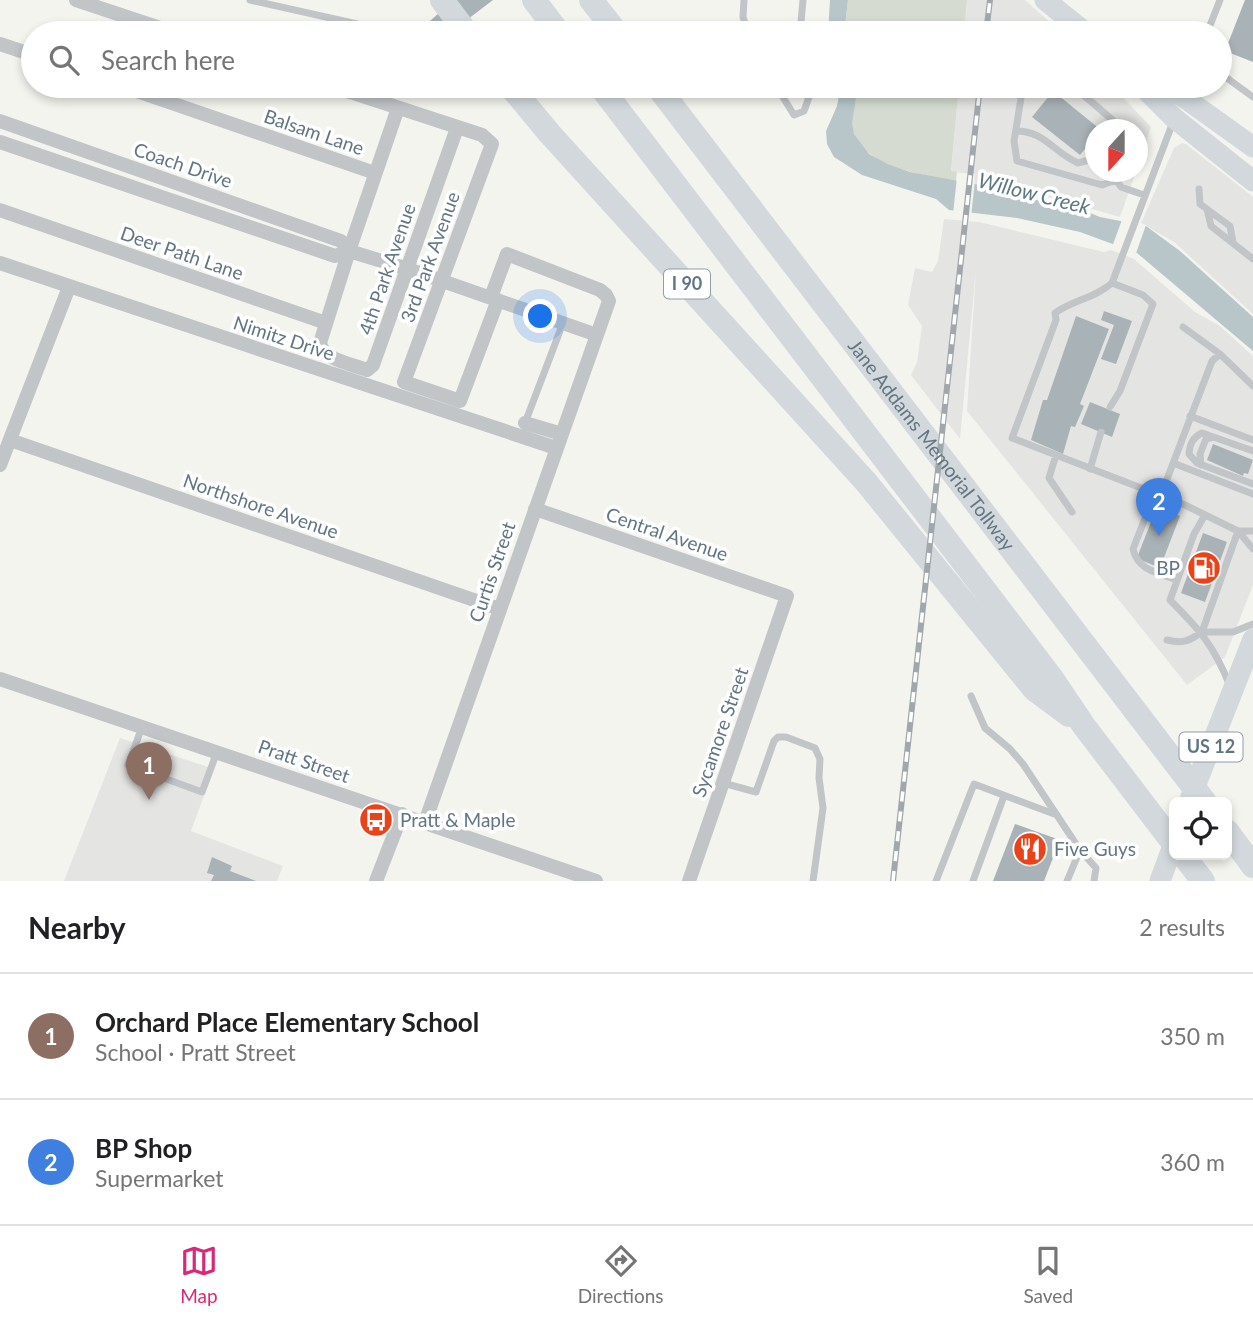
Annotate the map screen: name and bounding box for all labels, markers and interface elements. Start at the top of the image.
search box [21,21,1232,98]
icon: search [45,41,83,79]
text: Search here [101,44,235,76]
street label: Balsam Lane [261,104,367,159]
north arrow [1085,119,1148,182]
street label: Coach Drive [131,137,235,192]
water label: Willow Creek [976,167,1094,219]
street label: 3rd Park Avenue [395,188,464,325]
street label: 4th Park Avenue [353,200,420,338]
street label: Deer Path Lane [118,221,247,284]
road number: I 90 [664,270,710,298]
your location [523,299,557,333]
street label: Nimitz Drive [231,310,337,365]
street label: Jane Addams Memorial Tollway [844,334,1020,555]
street label: Northshore Avenue [181,468,342,543]
pin: 2 [1136,478,1182,536]
street label: Central Avenue [603,502,731,565]
street label: Curtis Street [464,518,520,625]
fuel station icon: BP [1185,549,1223,587]
place label: BP [1156,556,1180,579]
street label: Sycamore Street [687,664,753,800]
road number: US 12 [1180,732,1242,762]
street label: Pratt Street [255,734,353,787]
pin: 1 [126,742,172,800]
map controls [1169,797,1232,860]
button: locate [1169,797,1232,860]
bus stop icon: Pratt & Maple [357,801,395,839]
place label: Pratt & Maple [400,808,516,831]
restaurant icon: Five Guys [1011,830,1049,868]
place label: Five Guys [1054,837,1136,860]
text: Nearby [28,909,126,945]
text: 2 results [1139,913,1225,941]
text: Orchard Place Elementary School [95,1006,479,1038]
text: 1 [44,1022,58,1050]
text: 350 m [1160,1022,1225,1050]
text: School · Pratt Street [95,1038,296,1066]
text: BP Shop [95,1132,192,1164]
text: 2 [44,1148,58,1176]
text: 360 m [1160,1148,1225,1176]
text: Supermarket [95,1164,224,1192]
tab: Map [180,1242,218,1307]
tab: Directions [578,1242,664,1307]
tab: Saved [1023,1242,1073,1307]

